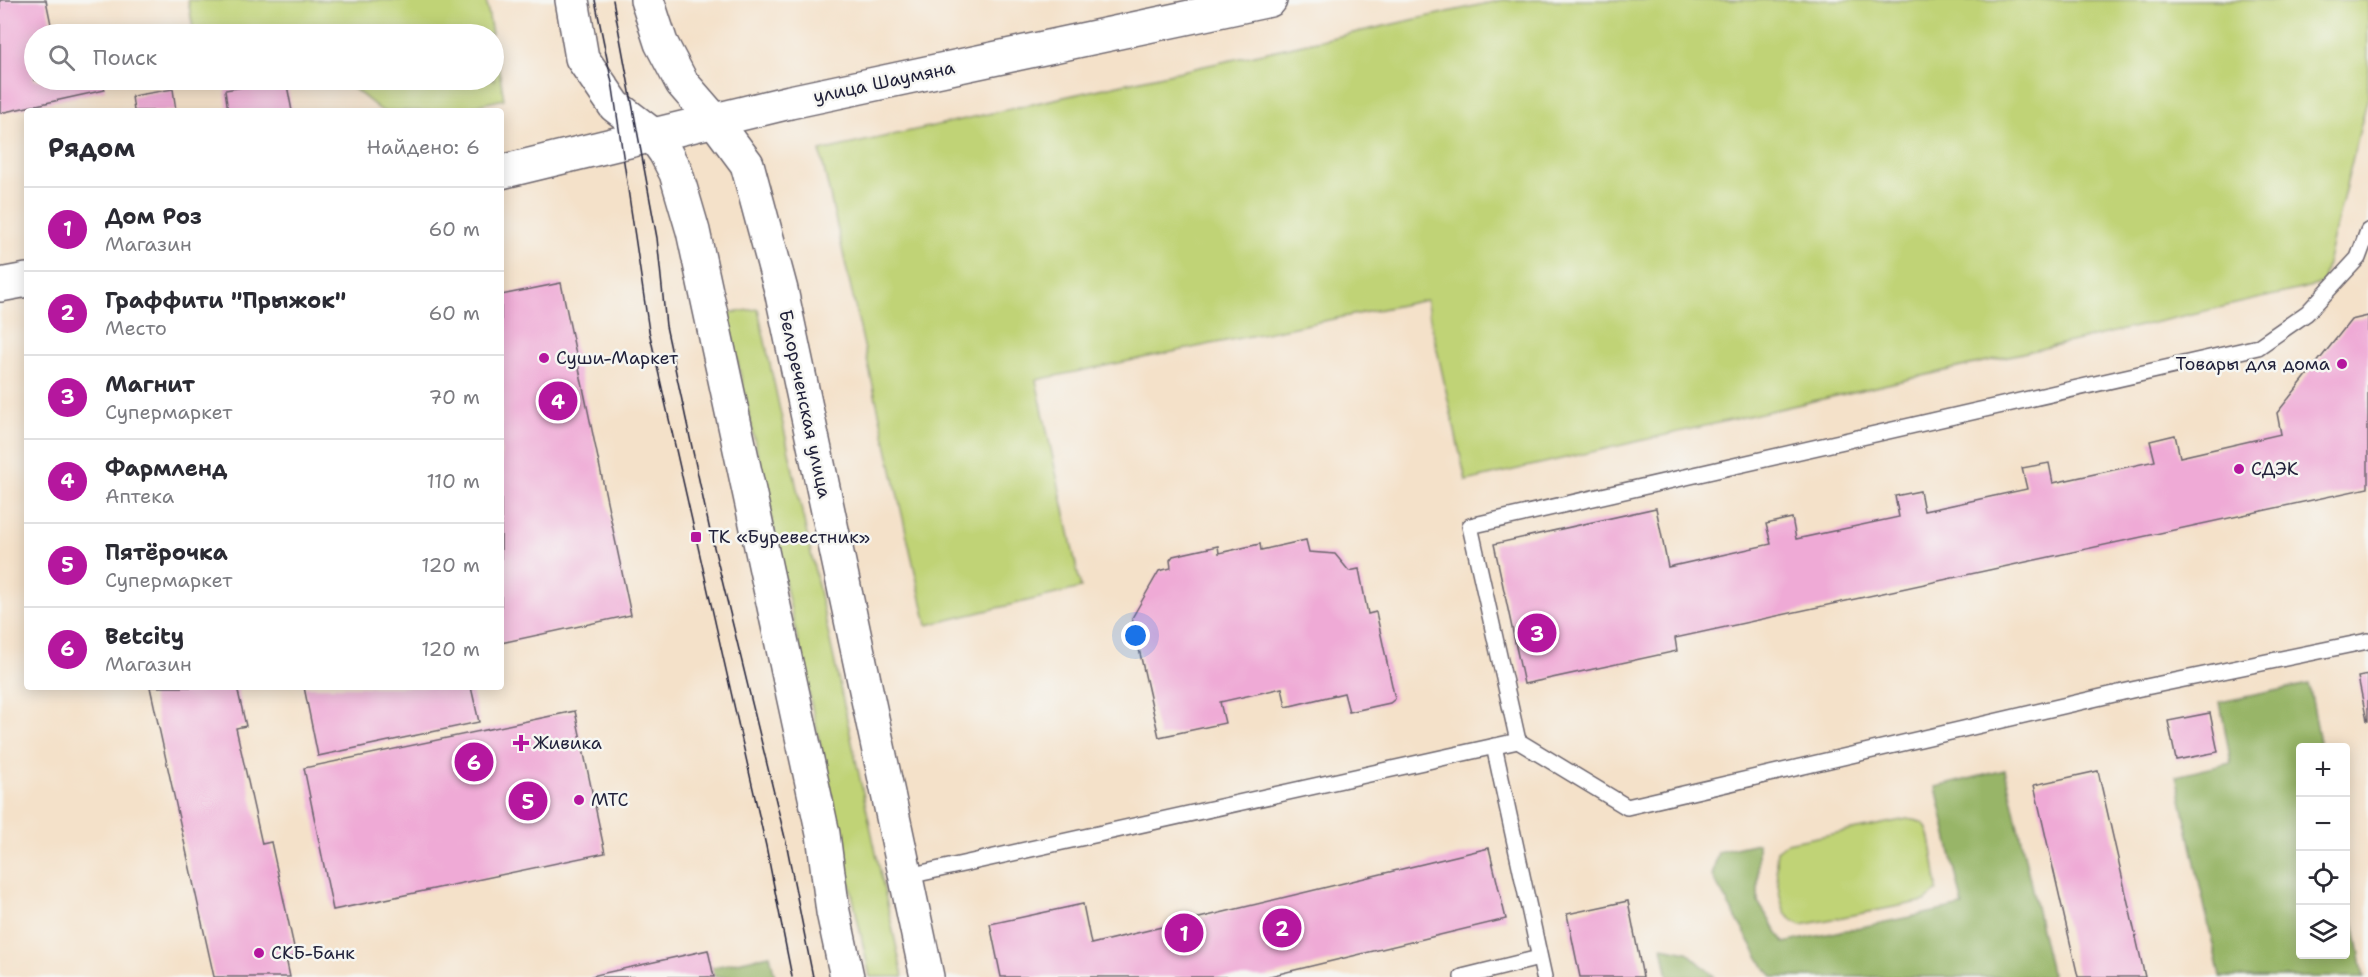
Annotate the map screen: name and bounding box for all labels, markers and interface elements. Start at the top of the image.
search box [24,24,504,90]
icon: search [45,41,78,74]
text: Поиск [93,43,157,72]
street label: улица Шаумяна [811,55,957,109]
text: Рядом [48,130,135,165]
text: Найдено: 6 [367,134,480,160]
text: Дом Роз [105,202,202,231]
text: 1 [63,216,72,242]
text: 60 m [428,216,480,242]
text: Магазин [105,231,192,257]
text: Граффити "Прыжок" [105,286,346,315]
text: 2 [61,300,75,326]
text: 60 m [428,300,480,326]
street label: Белореченская улица [773,307,837,501]
text: Место [105,315,167,341]
place label: Суши-Маркет [556,346,679,370]
marker: Суши-Маркет [537,351,551,365]
place label: Товары для дома [2176,352,2330,376]
marker: Товары для дома [2335,357,2349,371]
text: Магнит [105,370,195,399]
pin: 4 [538,378,578,424]
text: 3 [61,384,75,410]
text: 70 m [428,384,480,410]
text: Супермаркет [105,399,232,425]
text: Фармленд [105,454,227,483]
place label: СДЭК [2251,457,2299,481]
marker: СДЭК [2232,462,2246,476]
text: 4 [61,468,75,494]
text: 110 m [426,468,480,494]
text: Аптека [105,483,174,509]
place label: ТК «Буревестник» [708,525,870,549]
marker: ТК «Буревестник» [689,530,703,544]
text: Пятёрочка [105,538,228,567]
text: 5 [61,552,74,578]
text: 120 m [421,552,480,578]
text: Супермаркет [105,567,232,593]
pin: 3 [1518,610,1556,656]
your location [1121,621,1150,650]
text: Betcity [105,622,184,651]
text: 6 [61,636,75,662]
text: 120 m [421,636,480,662]
text: Магазин [105,651,192,677]
place label: Живика [533,731,602,755]
marker: Живика [514,736,528,750]
pin: 6 [454,740,494,784]
map controls [2296,743,2350,959]
button: + [2296,743,2350,797]
pin: 5 [508,778,548,824]
place label: МТС [591,788,629,812]
marker: МТС [572,793,586,807]
button: − [2296,797,2350,851]
button: locate [2296,851,2350,905]
button: layers [2296,905,2350,959]
pin: 2 [1262,906,1302,950]
pin: 1 [1164,910,1204,956]
place label: СКБ-Банк [271,941,355,965]
marker: СКБ-Банк [252,946,266,960]

